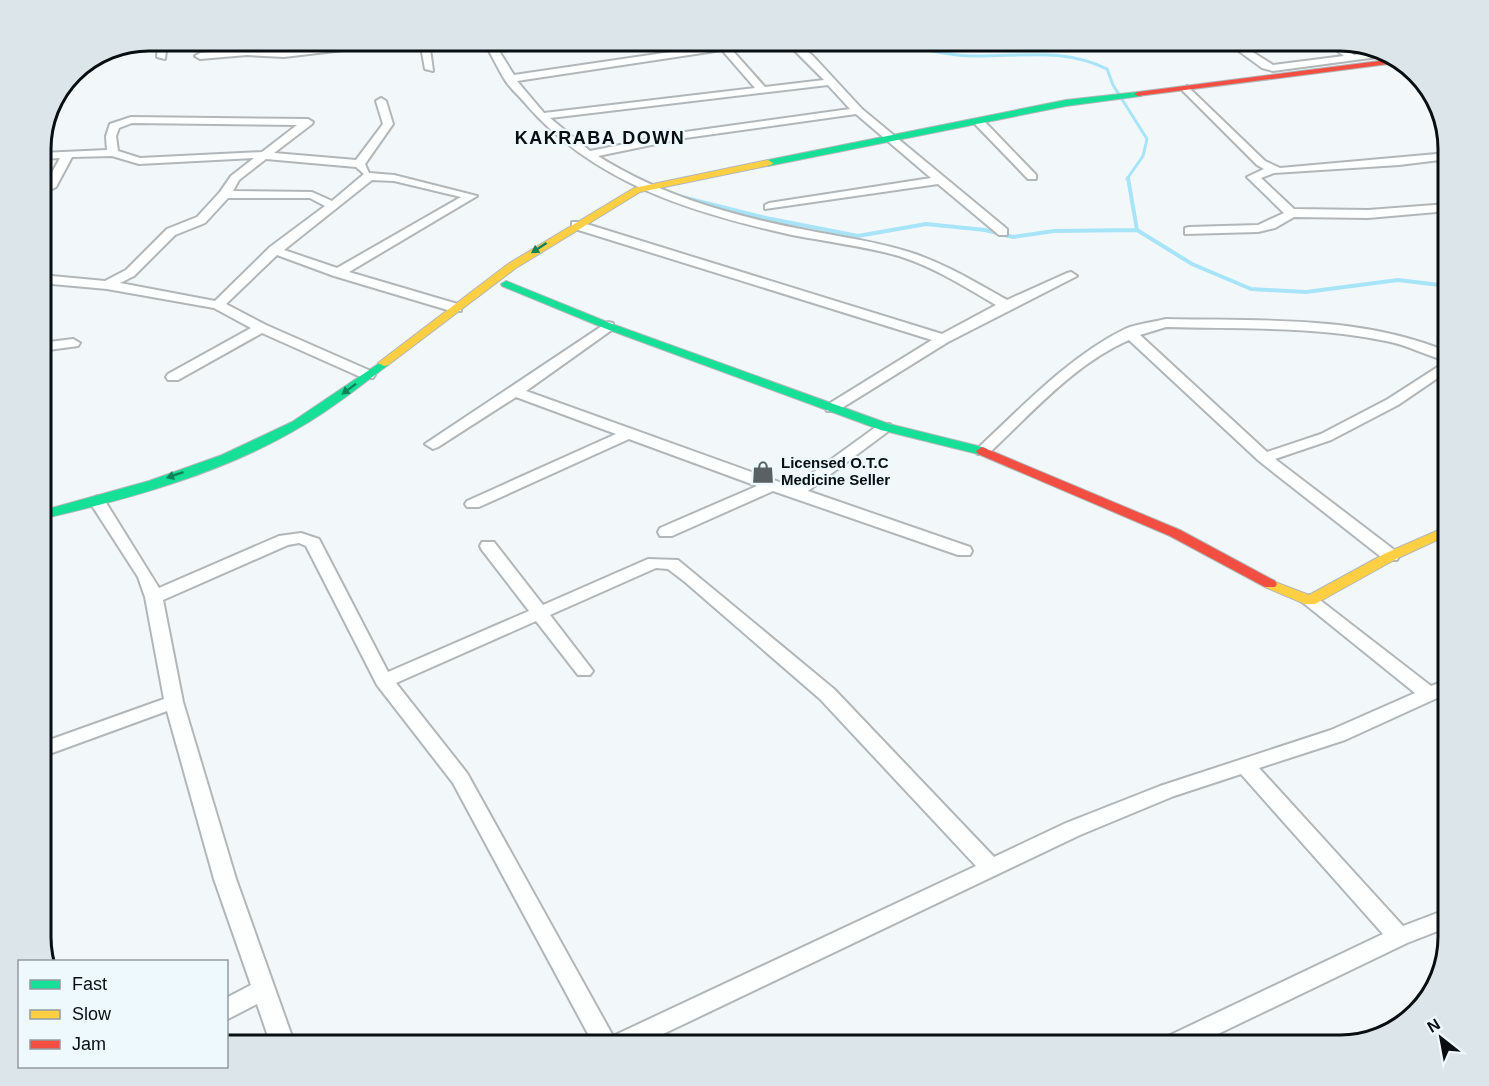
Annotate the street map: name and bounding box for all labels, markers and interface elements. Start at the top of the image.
district label: KAKRABA DOWN [515,128,685,148]
one-way arrow [531,242,547,253]
one-way arrow [341,382,356,394]
place label: Licensed O.T.C Medicine Seller [781,454,890,488]
shop icon: Licensed O.T.C Medicine Seller [750,459,776,485]
one-way arrow [166,471,184,481]
legend [18,960,228,1068]
text: Fast [72,974,107,994]
text: Slow [72,1004,112,1024]
north arrow [1411,1008,1471,1068]
text: N [1424,1015,1443,1036]
text: Jam [72,1034,106,1054]

